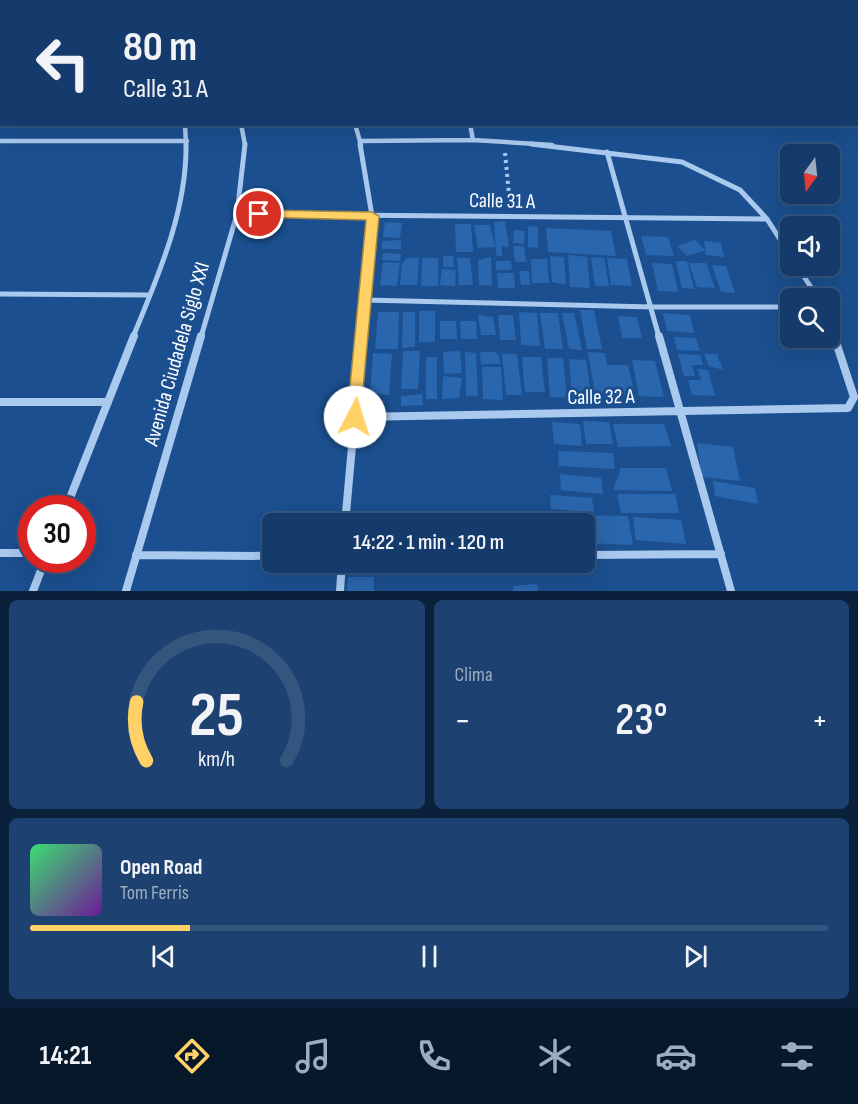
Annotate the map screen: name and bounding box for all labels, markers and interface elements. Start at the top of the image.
text: 80 m [123,22,197,73]
icon: left [24,24,102,102]
text: Calle 31 A [123,73,208,105]
north arrow [780,144,840,204]
map controls [780,144,840,348]
pin [233,188,284,239]
street label: Calle 31 A [469,188,536,214]
icon: arrive [242,197,275,230]
button: sound [780,216,840,276]
street label: Avenida Ciudadela Siglo XXI [139,259,215,450]
button: search [780,288,840,348]
street label: Calle 32 A [567,384,636,410]
position arrow [323,385,387,449]
speed limit sign: 30 [18,495,96,573]
text: 14:22 · 1 min · 120 m [353,529,504,556]
text: Clima [455,663,493,687]
text: 25 [189,679,244,754]
text: 23° [615,693,668,748]
text: − [455,701,471,741]
text: + [812,701,828,741]
text: km/h [198,748,235,773]
text: Open Road [120,854,202,881]
text: Tom Ferris [120,881,189,905]
icon: previous [147,940,180,973]
icon: pause [413,940,446,973]
icon: next [679,940,712,973]
icon: directions [171,1035,213,1077]
icon: music [292,1035,334,1077]
icon: phone [413,1035,455,1077]
icon: climate [534,1035,576,1077]
icon: car [655,1035,697,1077]
icon: filters [776,1035,818,1077]
text: 14:21 [40,1040,91,1072]

